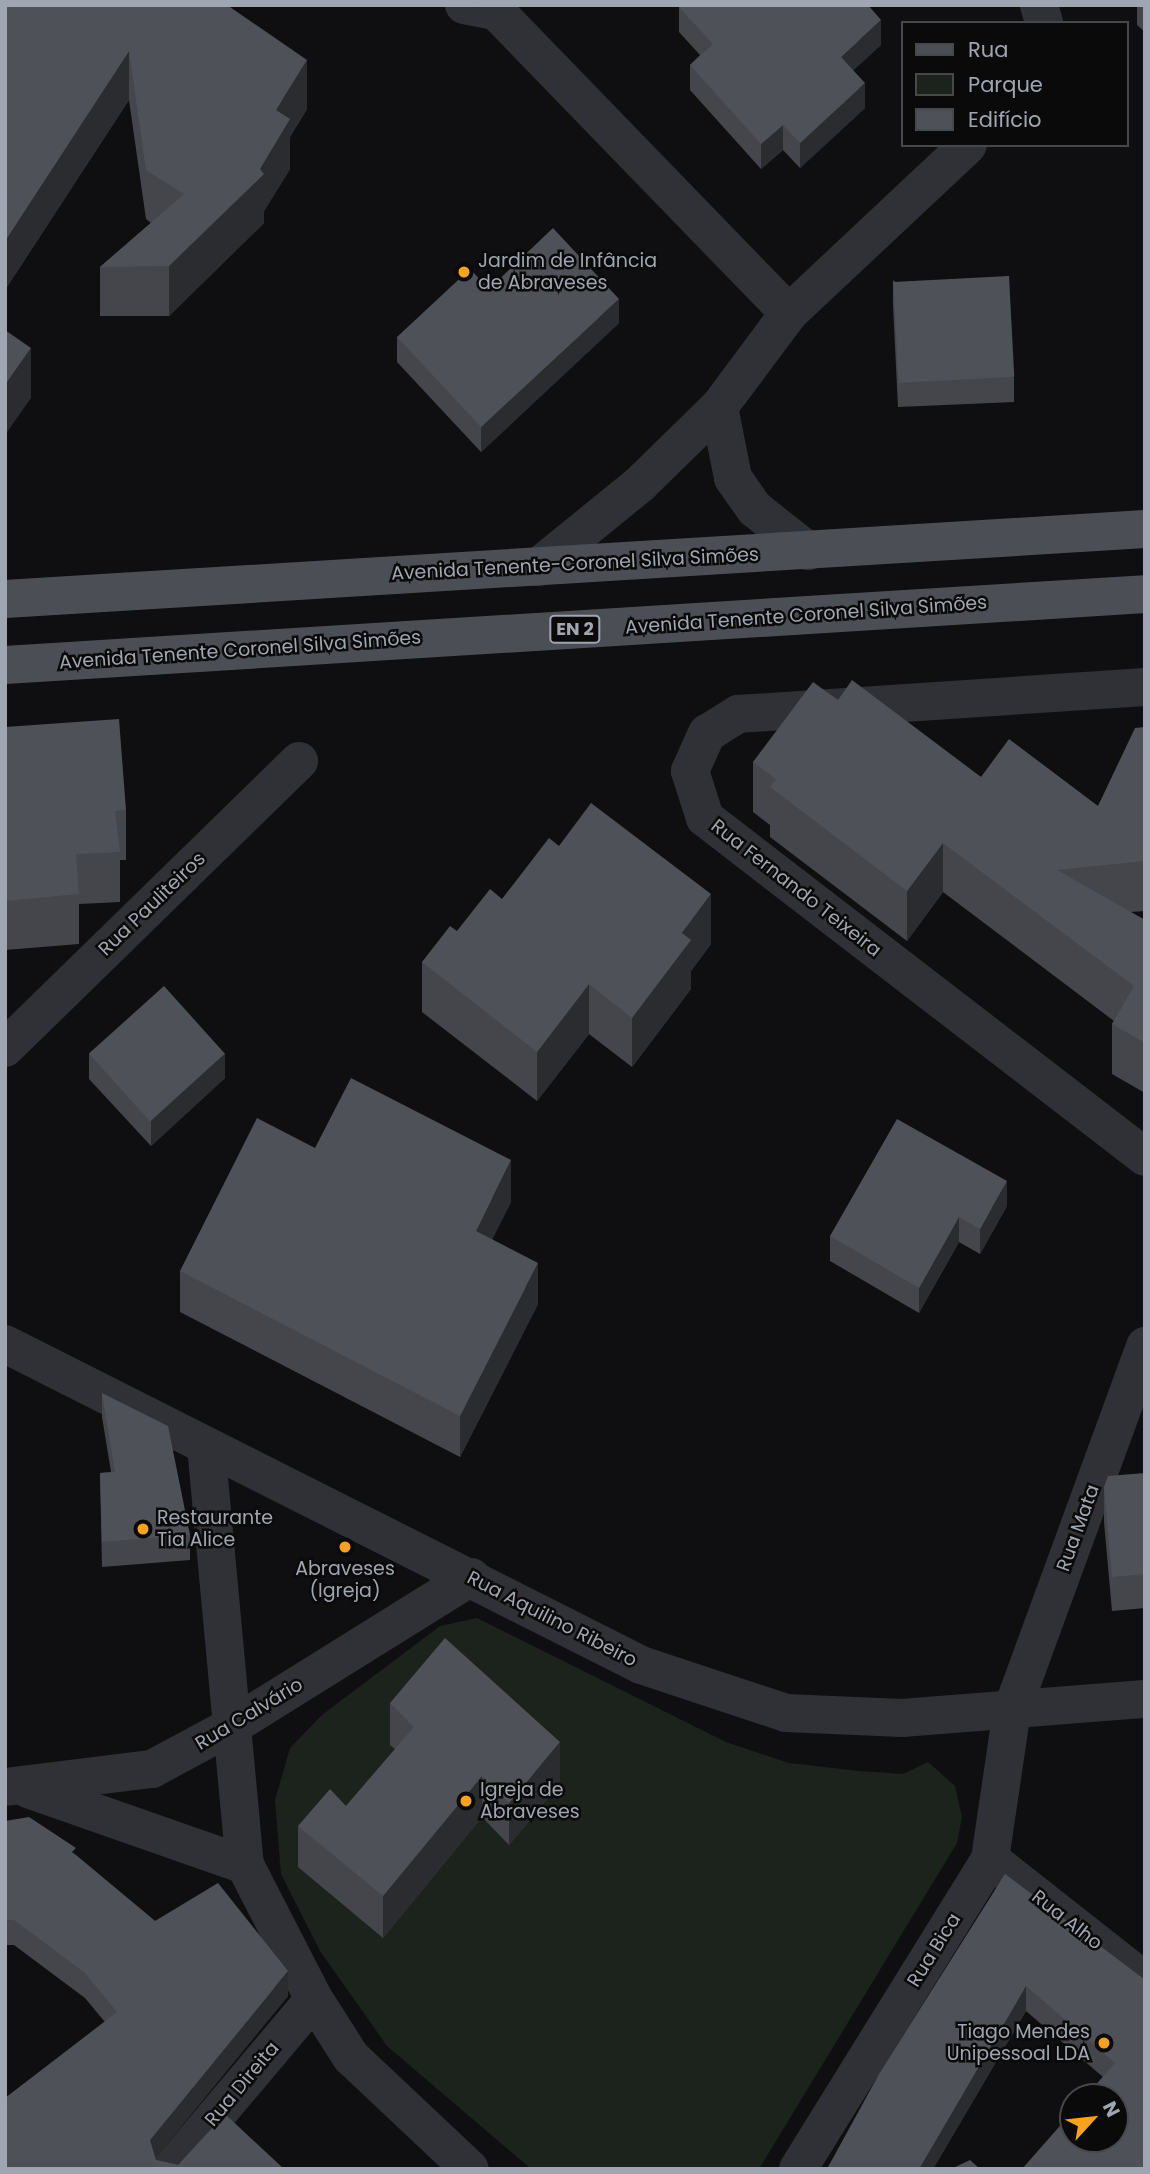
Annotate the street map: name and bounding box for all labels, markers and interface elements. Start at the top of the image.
legend [902,21,1129,147]
text: Rua [968,35,1008,64]
text: Parque [968,70,1043,99]
text: Edifício [968,105,1042,134]
place label: Jardim de Infância de Abraveses [478,250,657,294]
marker: Jardim de Infância de Abraveses [456,264,472,280]
street label: Avenida Tenente-Coronel Silva Simões [391,543,759,585]
street label: Avenida Tenente Coronel Silva Simões [624,591,988,639]
road number: EN 2 [549,614,601,644]
street label: Avenida Tenente Coronel Silva Simões [58,626,422,674]
street label: Rua Fernando Teixeira [706,815,886,961]
street label: Rua Pauliteiros [94,847,210,961]
street label: Rua Mata [1052,1482,1104,1574]
place label: Restaurante Tia Alice [157,1507,273,1551]
marker: Restaurante Tia Alice [135,1521,151,1537]
marker: Abraveses (Igreja) [337,1539,353,1555]
place label: Abraveses (Igreja) [295,1558,395,1602]
street label: Rua Aquilino Ribeiro [463,1566,641,1672]
street label: Rua Calvário [191,1673,307,1755]
place label: Igreja de Abraveses [480,1779,580,1823]
marker: Igreja de Abraveses [458,1793,474,1809]
street label: Rua Alho [1027,1885,1107,1955]
street label: Rua Bica [903,1909,965,1991]
place label: Tiago Mendes Unipessoal LDA [947,2021,1090,2065]
marker: Tiago Mendes Unipessoal LDA [1096,2035,1112,2051]
street label: Rua Direita [200,2037,284,2131]
north arrow [1059,2083,1129,2153]
text: N [1096,2097,1127,2122]

